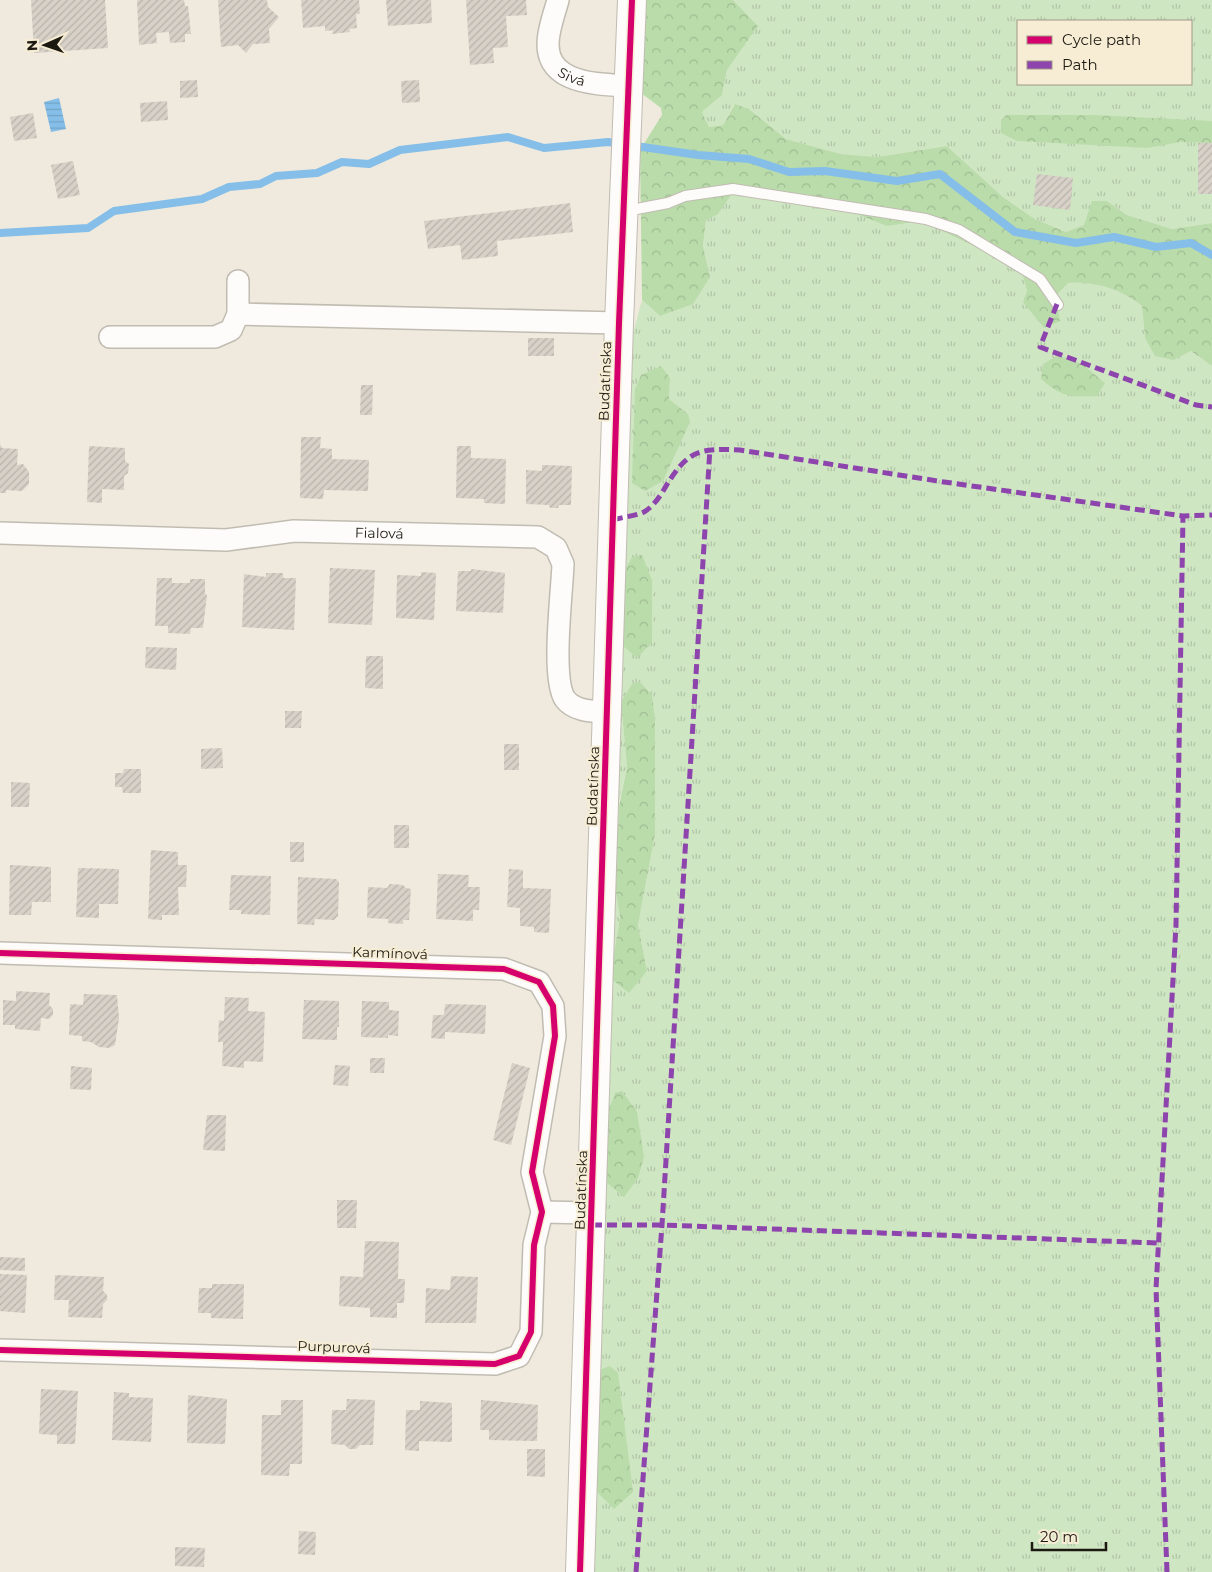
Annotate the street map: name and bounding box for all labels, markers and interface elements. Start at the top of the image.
north arrow [20,20,70,70]
legend [1017,20,1192,85]
text: Cycle path [1062,30,1141,49]
text: N [23,39,41,51]
text: Path [1062,55,1098,74]
street label: Sivá [554,63,587,90]
street label: Budatínska [595,341,615,421]
street label: Fialová [355,523,404,543]
street label: Budatínska [583,746,603,826]
street label: Karmínová [352,943,428,963]
street label: Budatínska [571,1150,591,1230]
street label: Purpurová [297,1337,371,1357]
scale bar [1032,1520,1106,1552]
text: 20 m [1040,1527,1078,1546]

